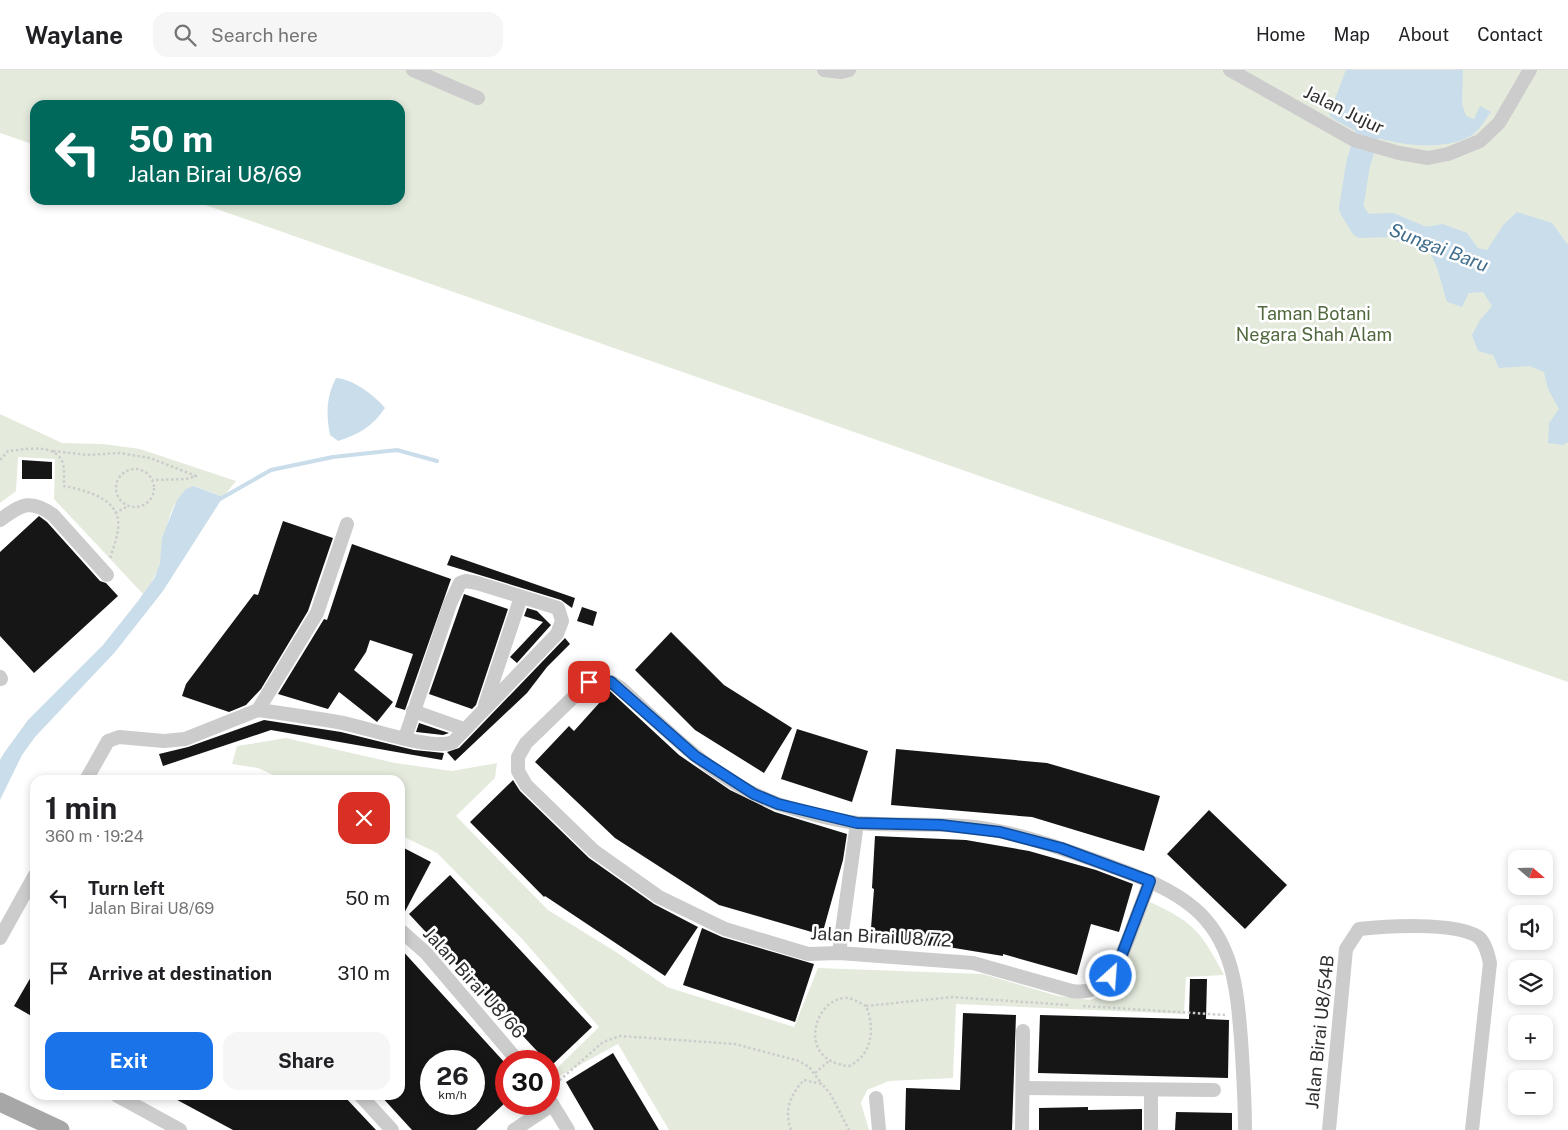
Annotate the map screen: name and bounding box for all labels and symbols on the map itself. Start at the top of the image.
street label: Jalan Jujur [1301,81,1388,138]
water label: Sungai Baru [1386,218,1492,276]
park label: Taman Botani Negara Shah Alam [1236,303,1392,345]
pin [568,661,610,703]
north arrow [1508,850,1552,895]
street label: Jalan Birai U8/72 [810,922,952,951]
street label: Jalan Birai U8/66 [419,923,530,1042]
position arrow [1084,949,1136,1001]
street label: Jalan Birai U8/54B [1301,954,1338,1110]
speed limit sign: 30 [495,1050,560,1115]

